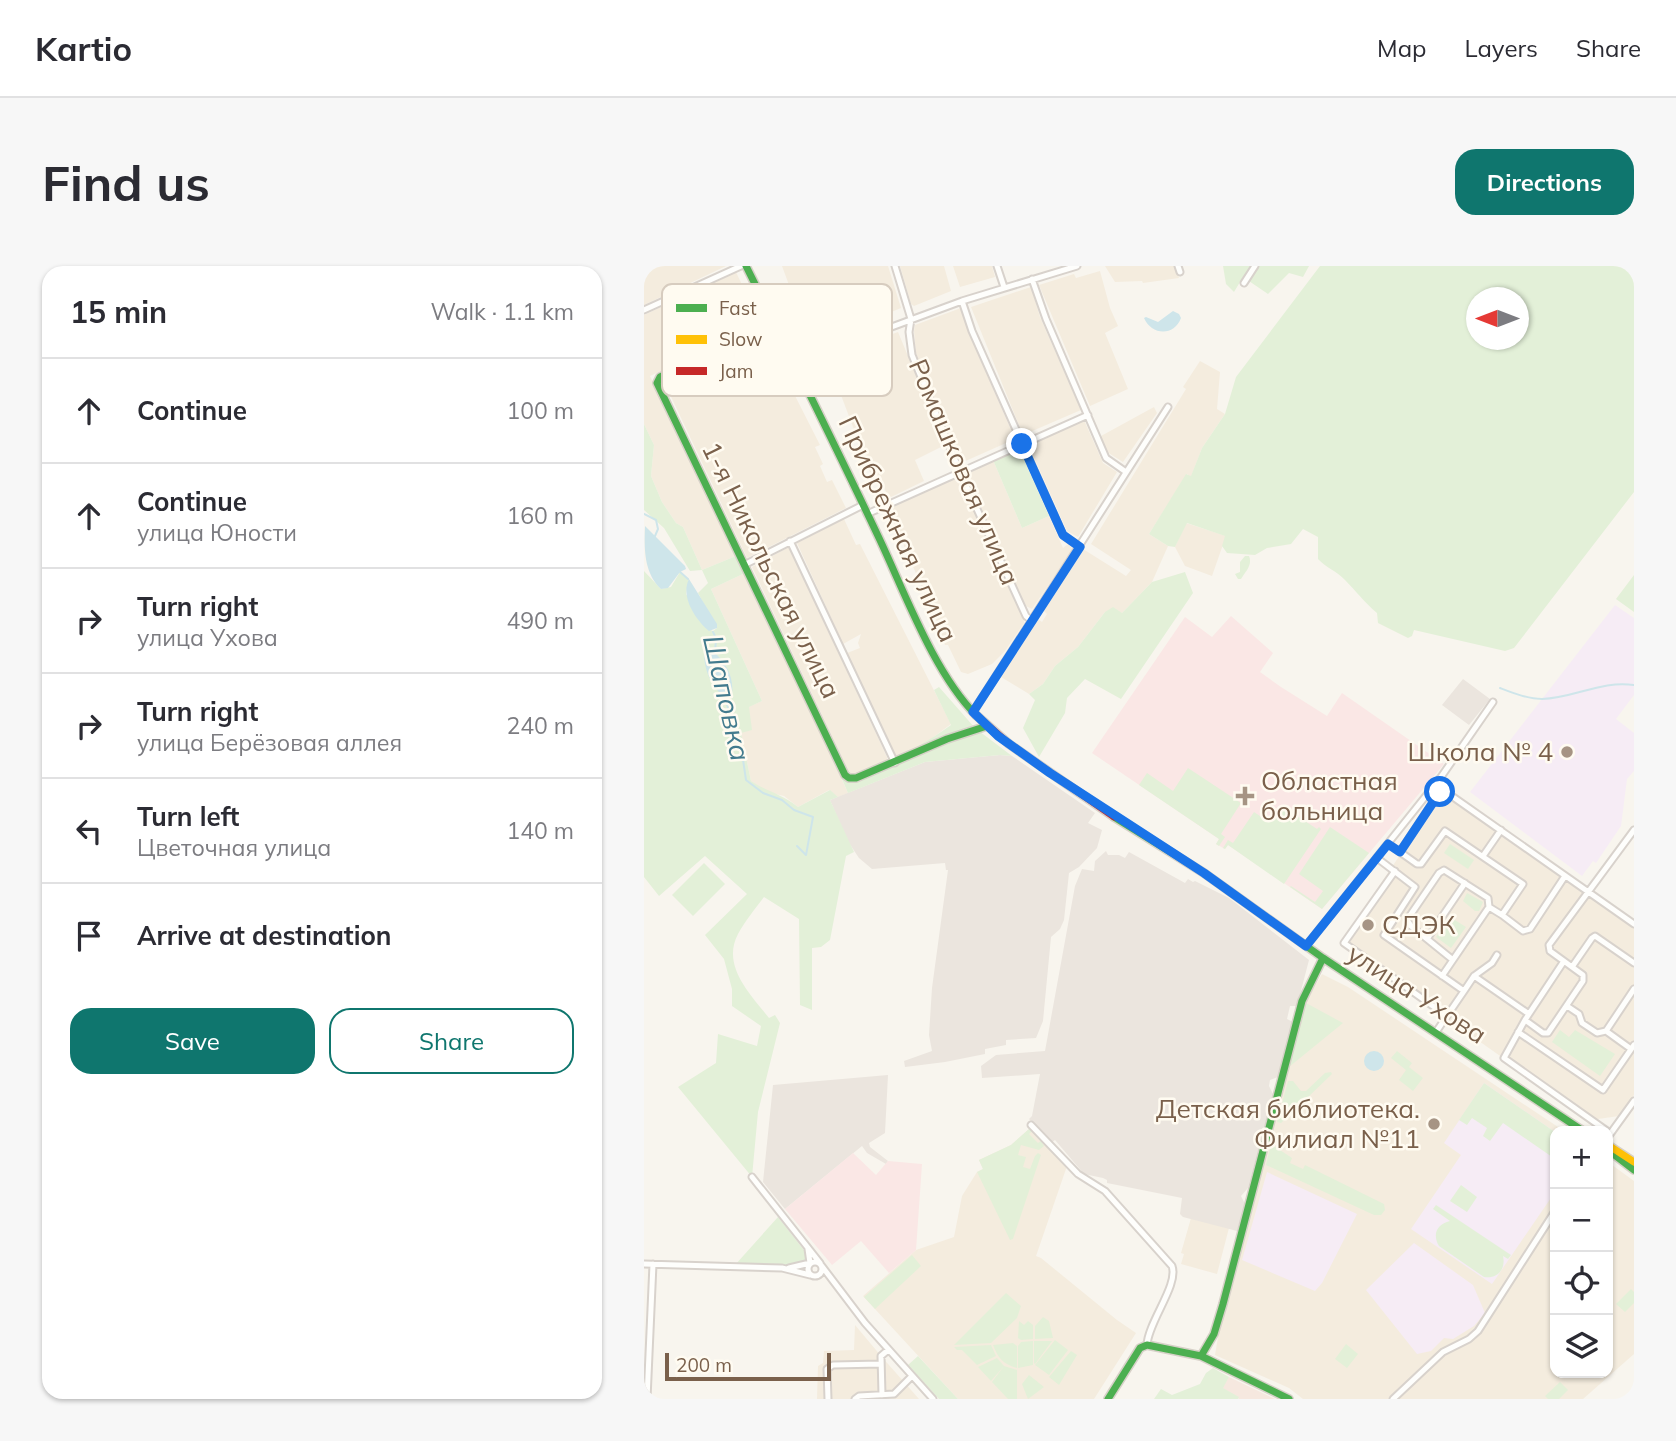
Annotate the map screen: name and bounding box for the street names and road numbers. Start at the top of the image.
street label: Ромашковая улица [902,354,1027,590]
street label: Прибрежная улица [832,410,965,647]
street label: 1-я Никольская улица [695,436,848,703]
street label: улица Ухова [1342,936,1493,1051]

